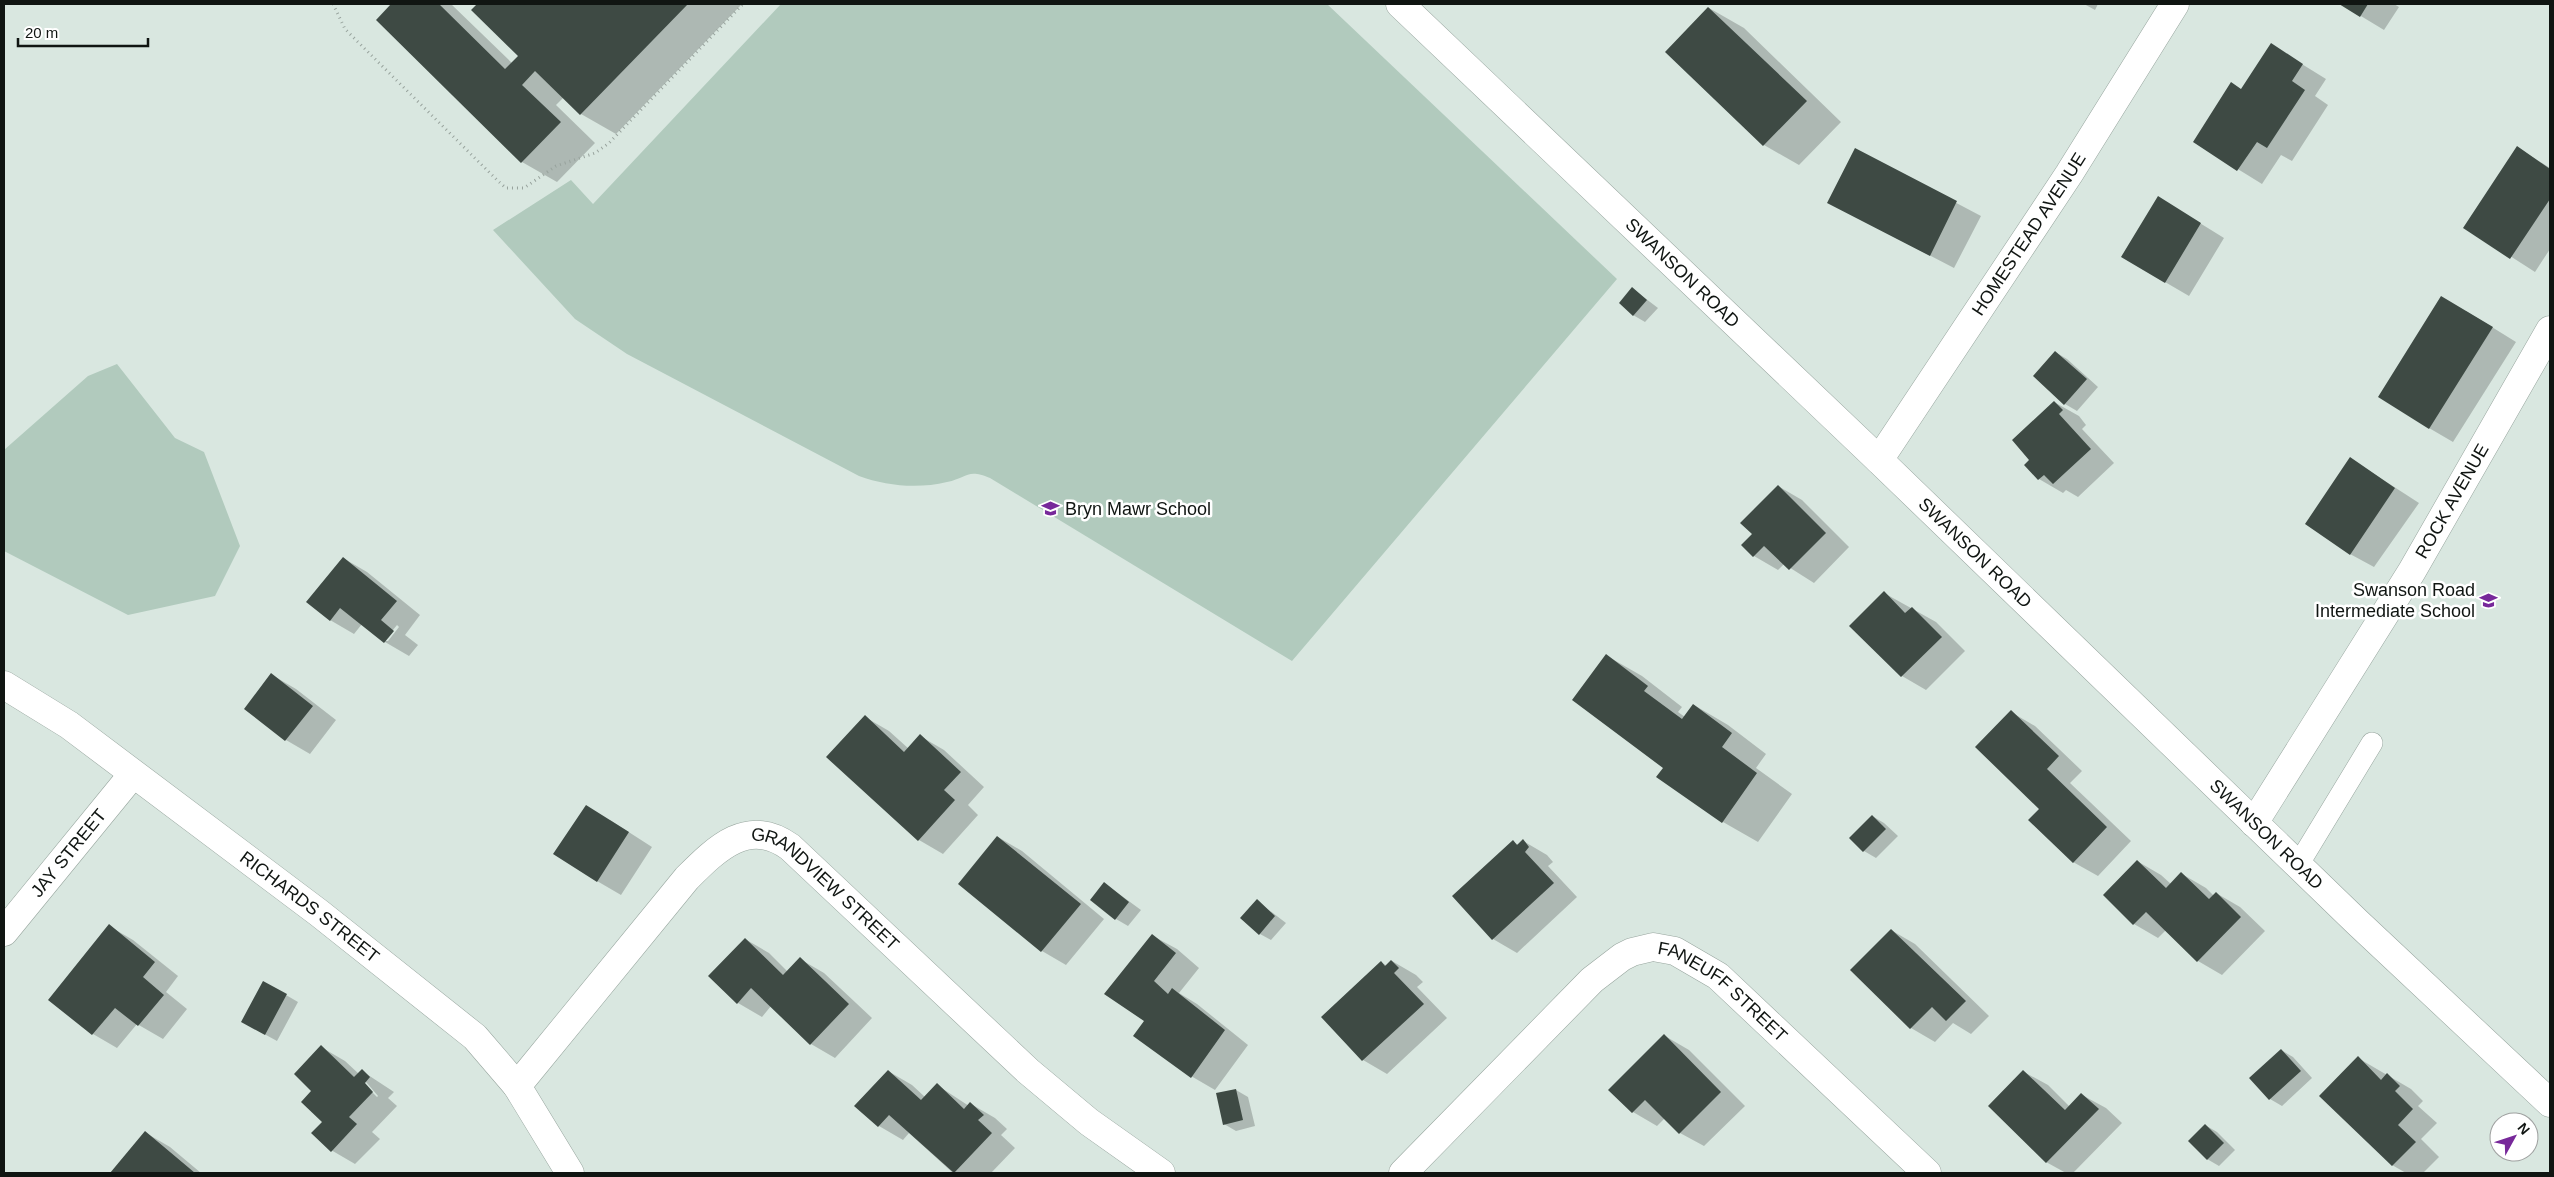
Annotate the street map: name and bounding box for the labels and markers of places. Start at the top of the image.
school or university icon: Bryn Mawr School [1041,499,1061,519]
place label: Bryn Mawr School [1065,499,1211,519]
place label: Swanson Road Intermediate School [2315,580,2475,621]
school or university icon: Swanson Road Intermediate School [2479,590,2499,610]

